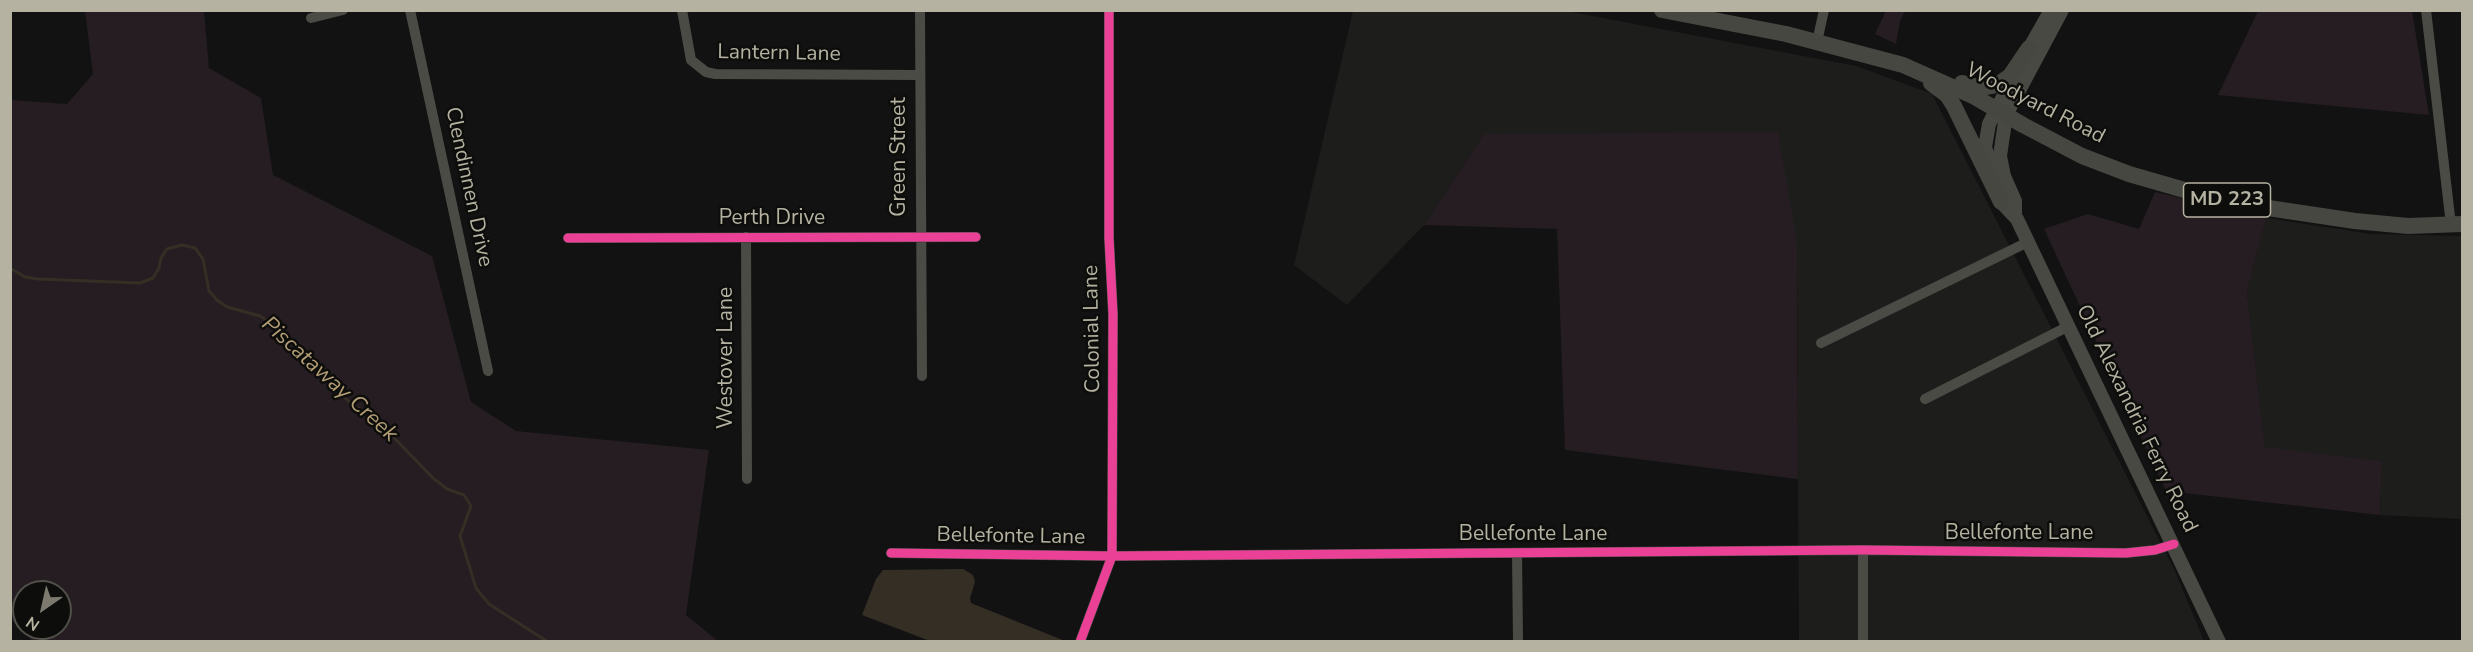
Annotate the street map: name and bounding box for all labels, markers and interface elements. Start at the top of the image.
street label: Lantern Lane [717,40,841,68]
street label: Woodyard Road [1961,58,2109,150]
street label: Green Street [887,97,913,217]
street label: Clendinnen Drive [439,105,497,269]
road number: MD 223 [2184,183,2270,217]
street label: Perth Drive [719,206,825,232]
street label: Colonial Lane [1079,265,1107,393]
street label: Westover Lane [714,287,740,429]
street label: Old Alexandria Ferry Road [2070,301,2202,537]
water label: Piscataway Creek [255,312,403,448]
street label: Bellefonte Lane [1945,521,2093,547]
street label: Bellefonte Lane [1459,522,1607,548]
street label: Bellefonte Lane [936,523,1086,551]
north arrow [12,580,72,640]
text: N [22,611,44,636]

